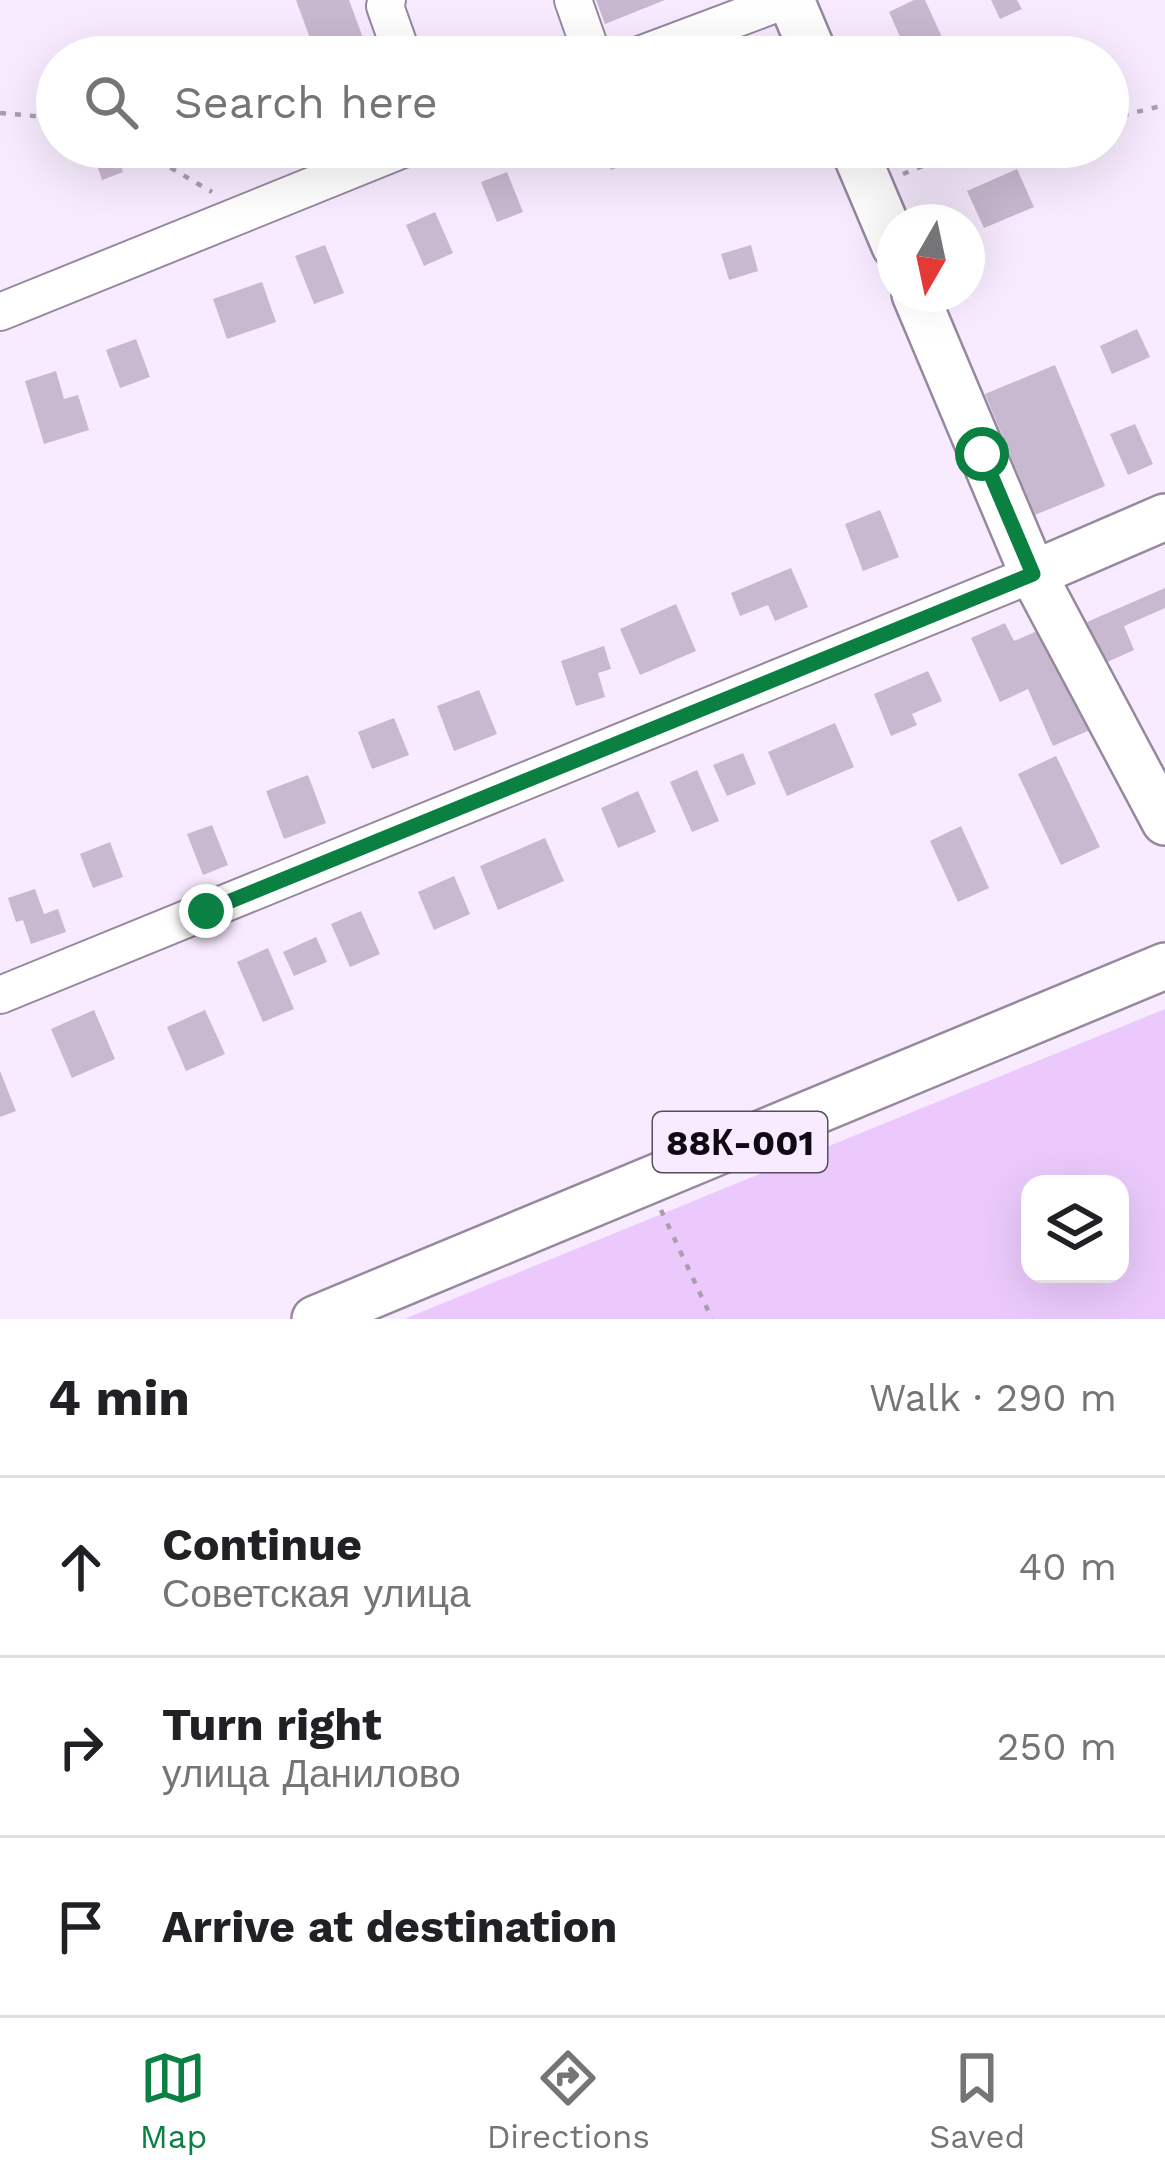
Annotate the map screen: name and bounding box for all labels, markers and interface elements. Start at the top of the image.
search box [36,36,1129,168]
icon: search [78,69,144,135]
text: Search here [174,76,438,129]
north arrow [877,204,985,312]
route start [955,427,1009,481]
route end [179,884,233,938]
road number: 88К-001 [653,1112,827,1172]
map controls [1021,1175,1129,1283]
button: layers [1021,1175,1129,1283]
text: 4 min [48,1368,190,1427]
text: Walk · 290 m [869,1375,1117,1420]
text: Continue [162,1518,362,1571]
icon: ahead [48,1534,114,1600]
text: 40 m [1018,1544,1117,1589]
text: Советская улица [162,1571,471,1616]
text: Turn right [162,1698,382,1751]
icon: right [48,1714,114,1780]
text: 250 m [997,1724,1117,1769]
text: улица Данилово [162,1751,461,1796]
icon: arrive [48,1894,114,1960]
text: Arrive at destination [162,1900,617,1953]
tab: Map [140,2045,207,2156]
tab: Directions [487,2045,650,2156]
tab: Saved [929,2045,1025,2156]

